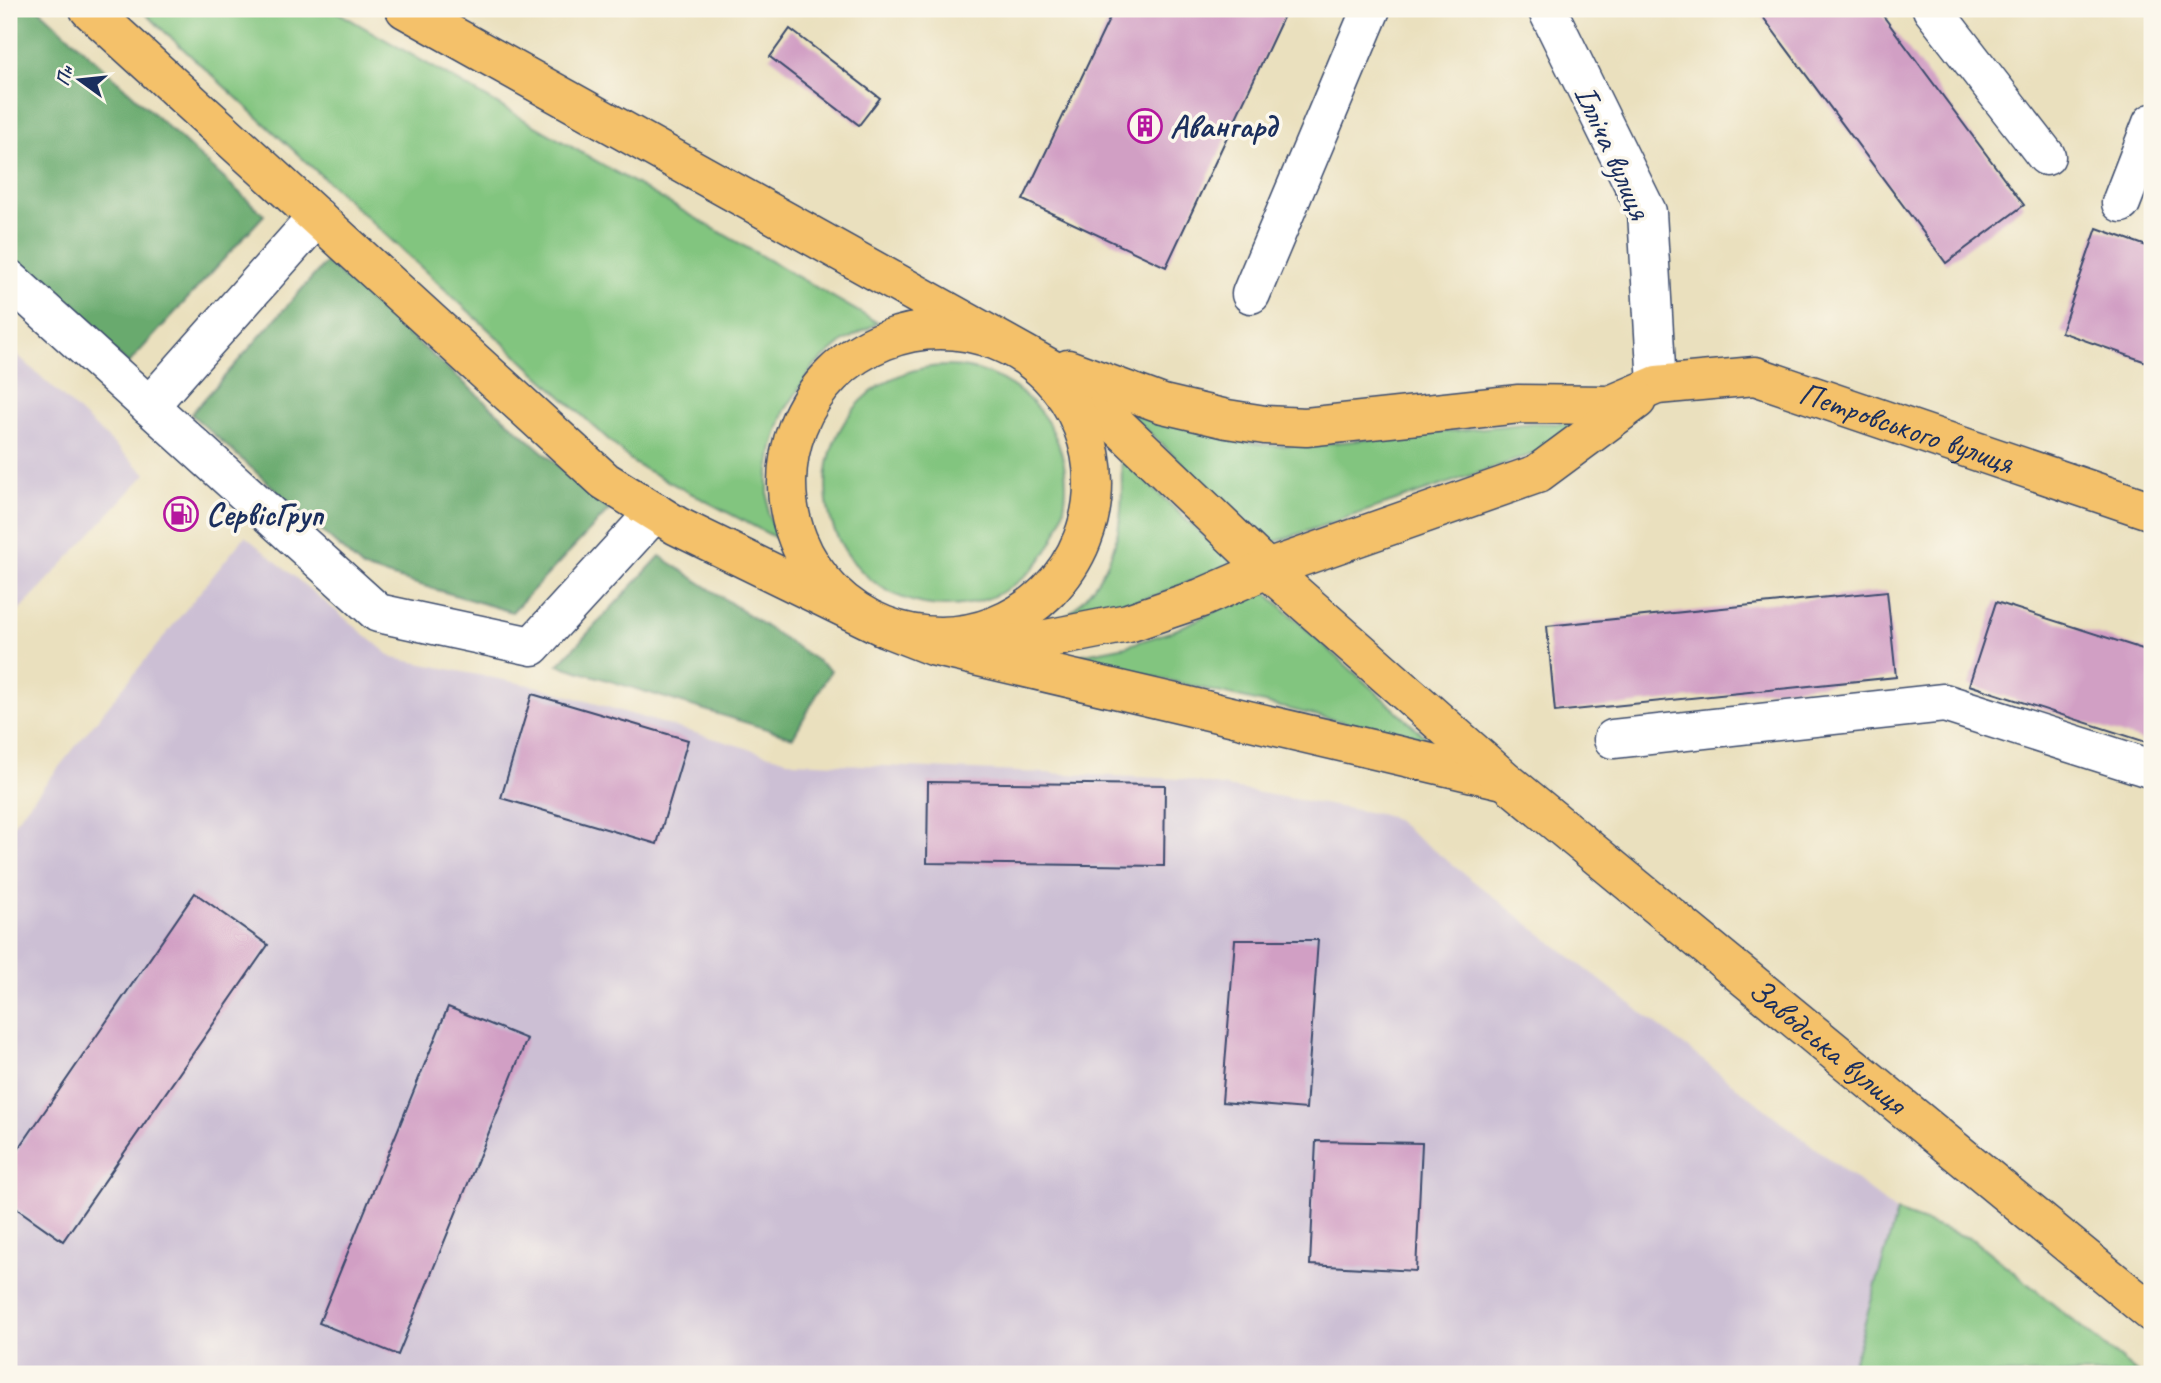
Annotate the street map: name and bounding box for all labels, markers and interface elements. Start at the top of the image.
north arrow [46,46,116,116]
text: Пн [50,62,79,89]
street label: Ілліча вулиця [1565,78,1662,227]
place label: Авангард [1170,105,1280,147]
building icon: Авангард [1126,107,1164,145]
street label: Петровського вулиця [1794,372,2020,484]
place label: СервісГруп [206,493,325,535]
fuel station icon: СервісГруп [162,495,200,533]
street label: Заводська вулиця [1740,969,1918,1125]

